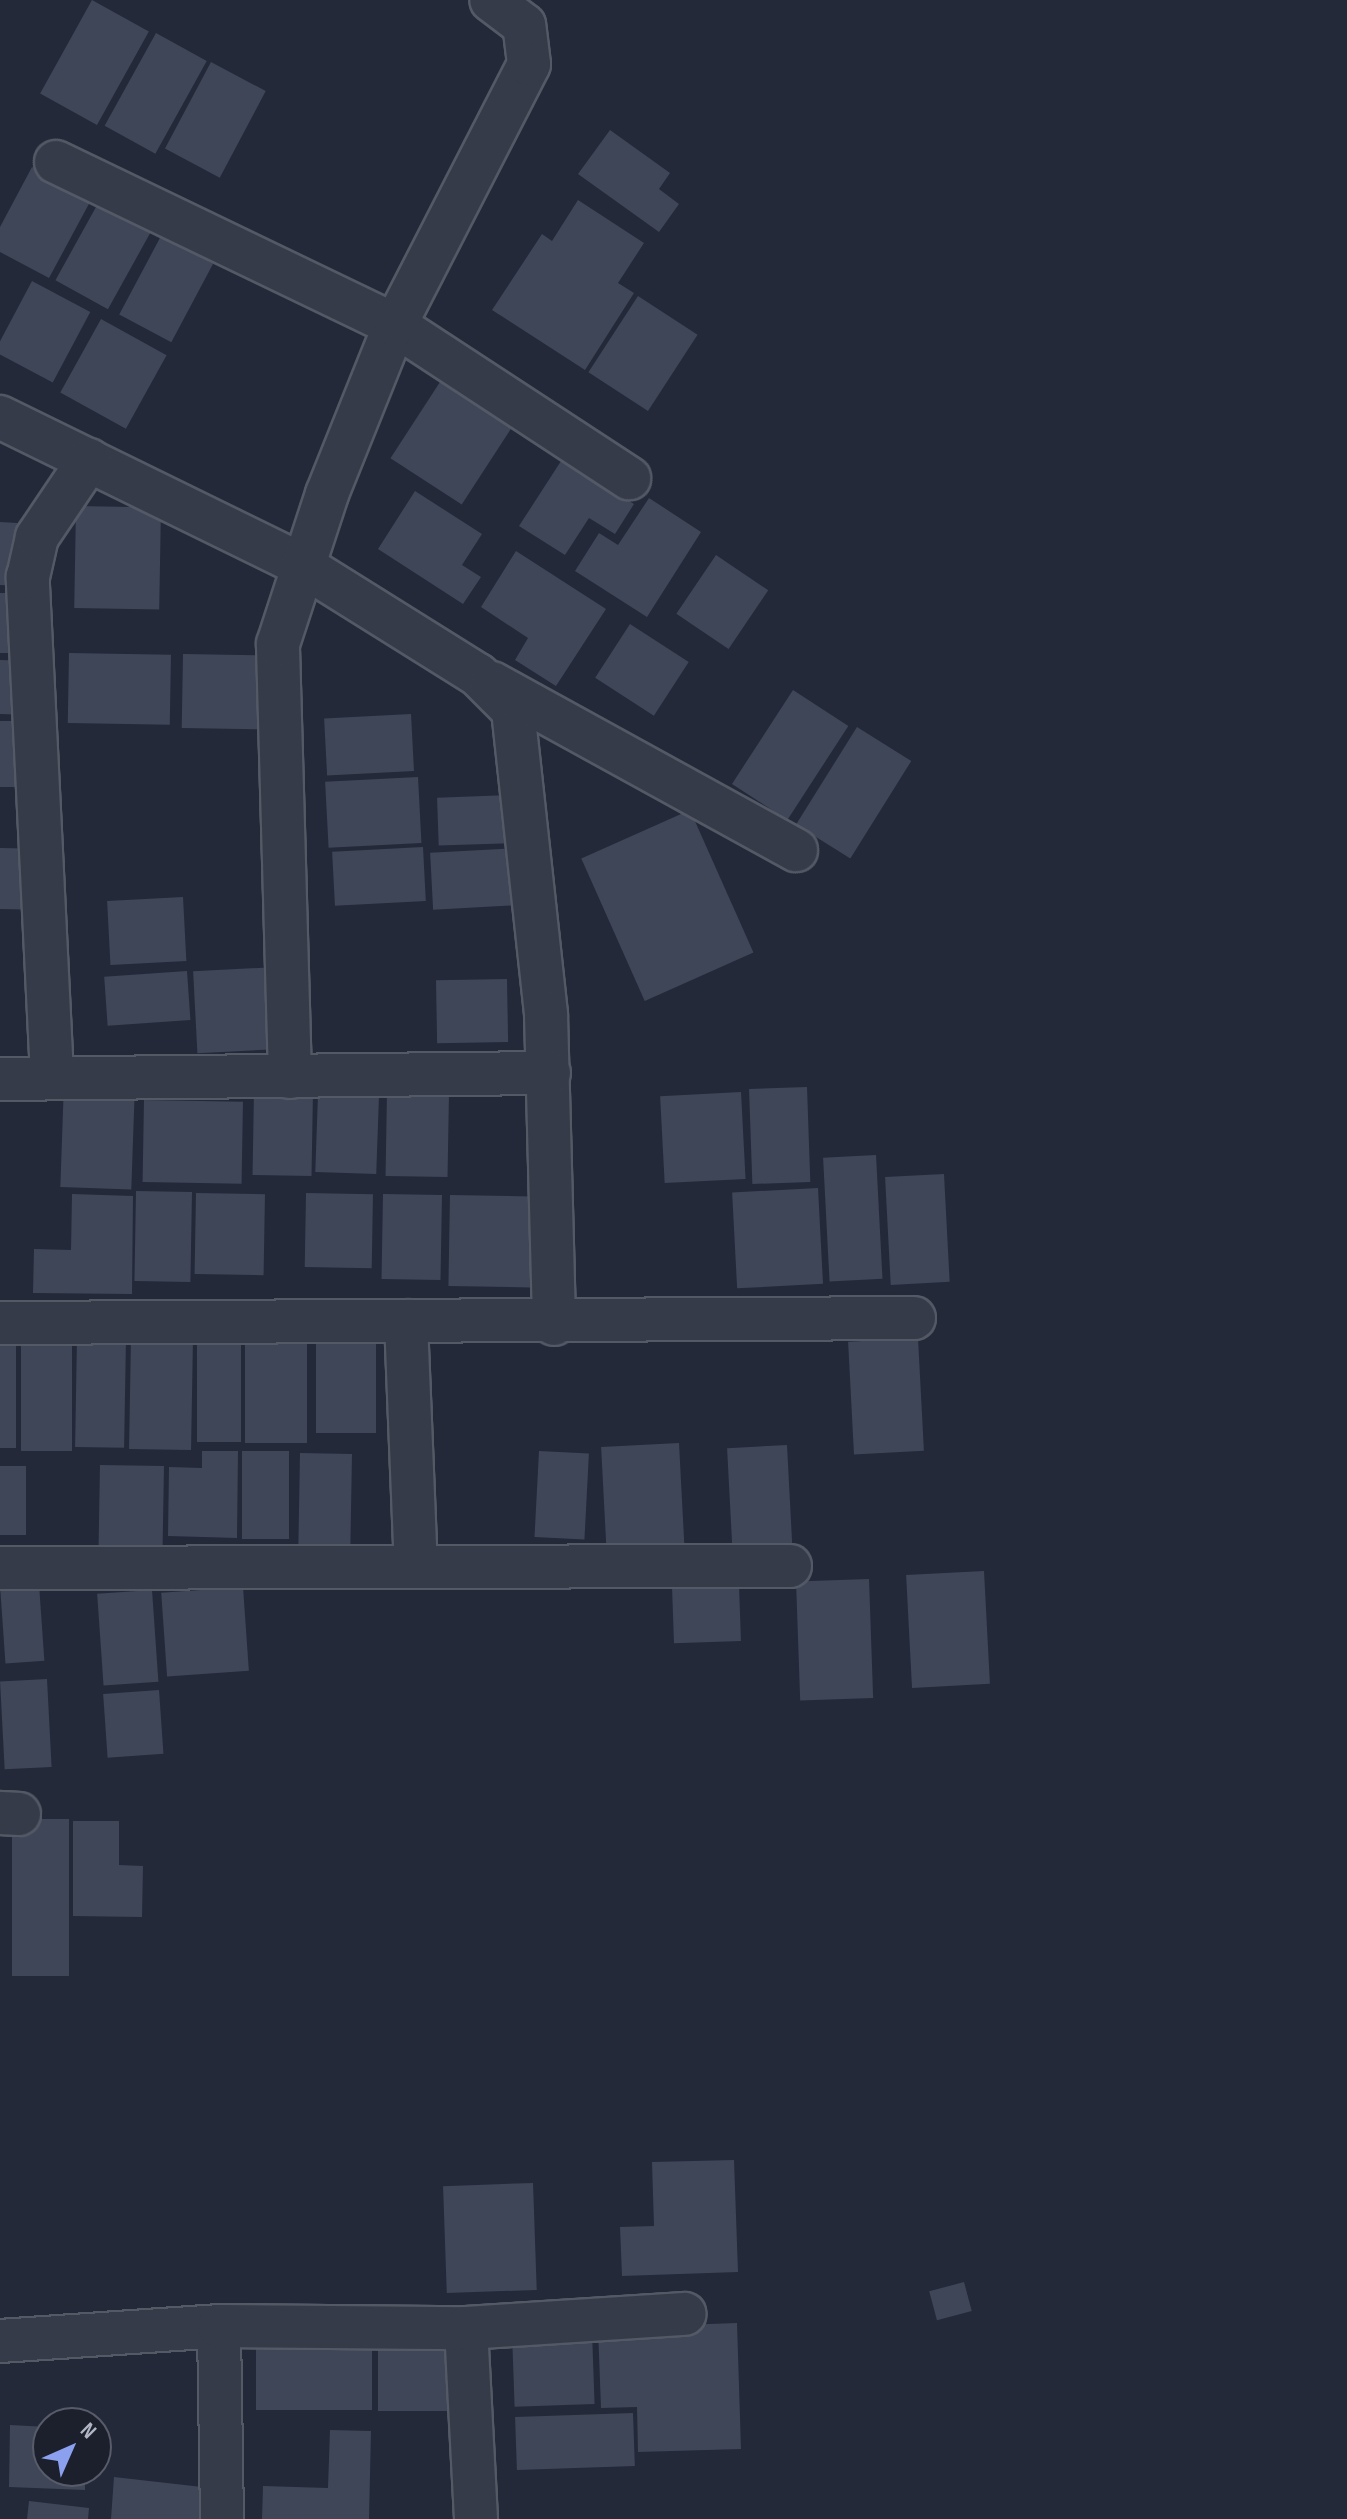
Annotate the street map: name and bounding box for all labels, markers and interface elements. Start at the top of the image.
north arrow [32,2407,112,2487]
text: N [74,2417,102,2445]

